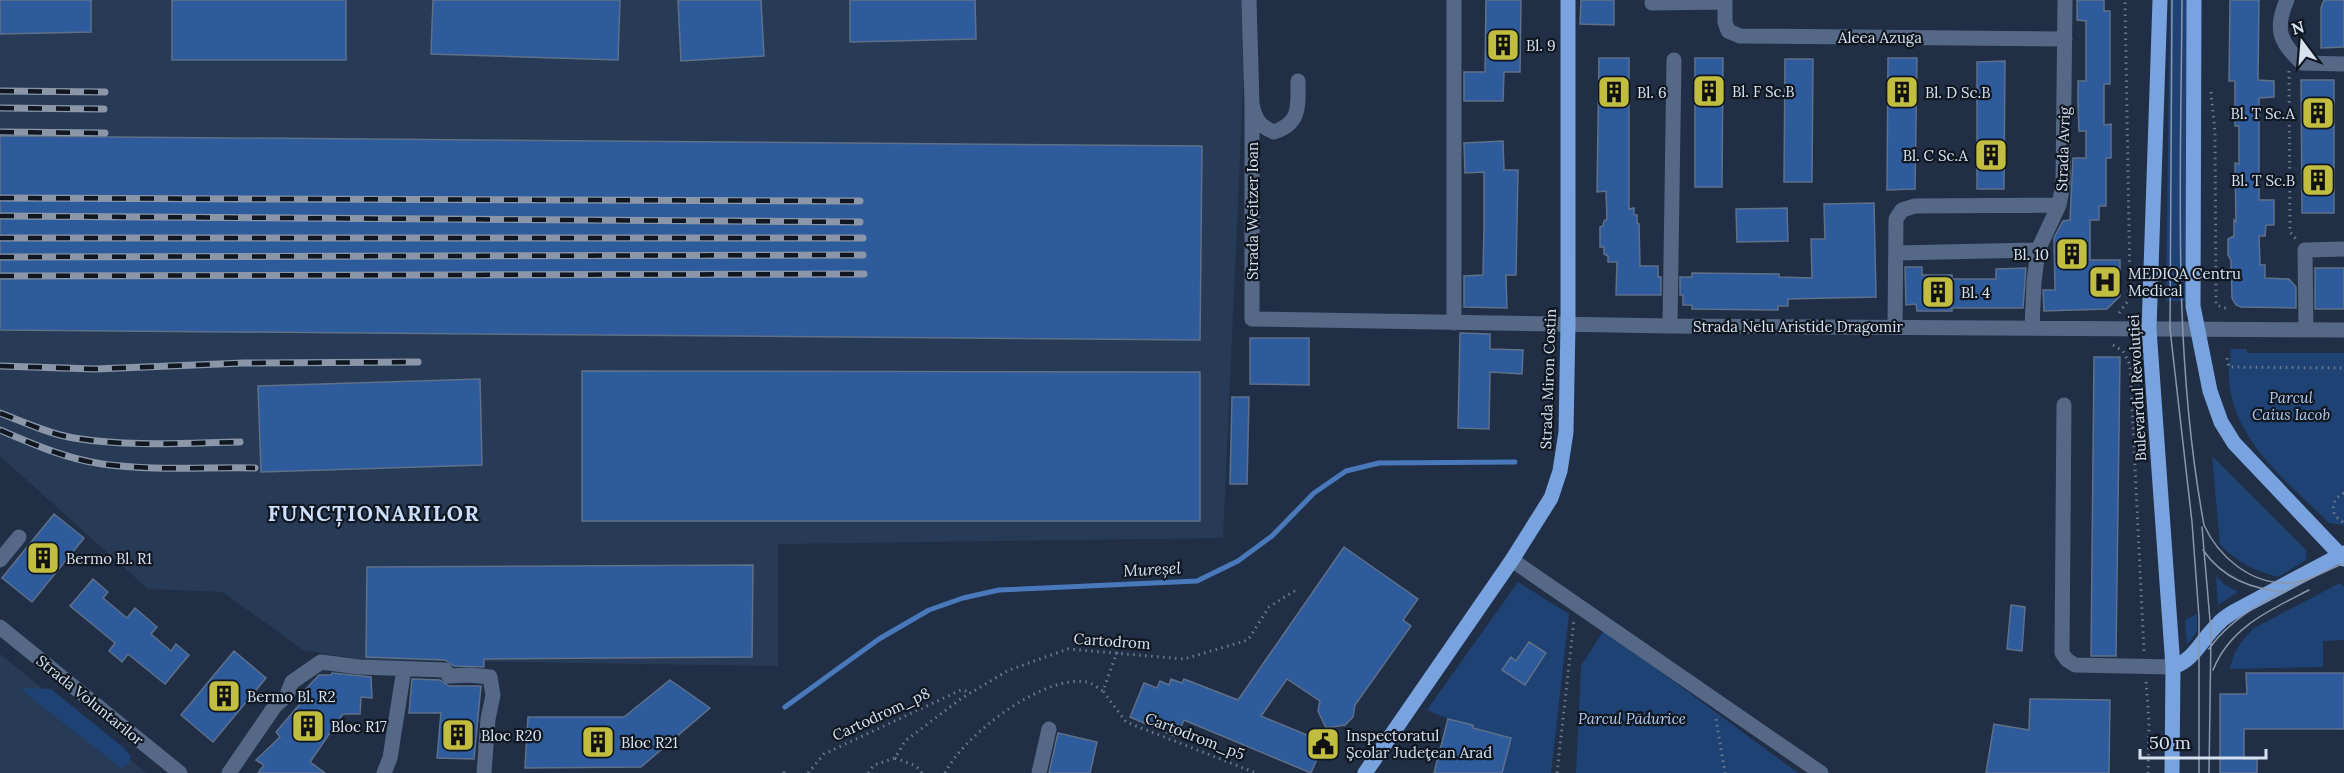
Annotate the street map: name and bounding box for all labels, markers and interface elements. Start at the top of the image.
north arrow [2272,12,2332,72]
text: N [2289,16,2307,39]
building icon: Bl. 9 [1485,27,1521,63]
street label: Aleea Azuga [1837,28,1922,47]
place label: Bl. 9 [1526,36,1556,55]
building icon: Bl. F Sc.B [1691,73,1727,109]
building icon: Bl. 6 [1596,74,1632,110]
building icon: Bl. D Sc.B [1884,74,1920,110]
place label: Bl. F Sc.B [1732,82,1795,101]
place label: Bl. 6 [1637,83,1667,102]
place label: Bl. D Sc.B [1925,83,1991,102]
building icon: Bl. T Sc.A [2300,95,2336,131]
place label: Bl. T Sc.A [2231,104,2296,123]
street label: Strada Avrig [2052,106,2074,192]
building icon: Bl. C Sc.A [1973,137,2009,173]
street label: Strada Weitzer Ioan [1243,142,1262,280]
place label: Bl. C Sc.A [1903,146,1969,165]
building icon: Bl. T Sc.B [2300,162,2336,198]
place label: Bl. T Sc.B [2231,171,2295,190]
building icon: Bl. 10 [2054,236,2090,272]
place label: Bl. 10 [2013,245,2049,264]
hospital icon: MEDIQA Centru Medical [2087,264,2123,300]
place label: MEDIQA Centru Medical [2128,264,2241,300]
building icon: Bl. 4 [1920,274,1956,310]
place label: Bl. 4 [1961,283,1990,302]
street label: Strada Miron Costin [1536,308,1560,450]
street label: Bulevardul Revoluției [2124,314,2150,462]
street label: Strada Nelu Aristide Dragomir [1693,317,1903,336]
park label: Parcul Caius Iacob [2252,388,2330,424]
district label: FUNCȚIONARILOR [268,500,480,528]
building icon: Bermo Bl. R1 [25,540,61,576]
place label: Bermo Bl. R1 [66,549,152,568]
water label: Mureșel [1123,557,1182,580]
street label: Cartodrom [1073,629,1151,653]
street label: Strada Voluntarilor [32,651,148,749]
building icon: Bermo Bl. R2 [206,678,242,714]
street label: Cartodrom_p8 [829,683,933,745]
place label: Bermo Bl. R2 [247,687,335,706]
building icon: Bloc R17 [290,708,326,744]
street label: Cartodrom_p5 [1143,708,1247,764]
park label: Parcul Pădurice [1578,709,1686,728]
place label: Bloc R17 [331,717,387,736]
building icon: Bloc R20 [440,717,476,753]
scale bar [2140,722,2266,760]
building icon: Bloc R21 [580,724,616,760]
place label: Bloc R20 [481,726,542,745]
public building icon: Inspectoratul Şcolar Judeţean Arad [1305,726,1341,762]
place label: Inspectoratul Şcolar Judeţean Arad [1346,726,1492,762]
text: 50 m [2149,731,2191,754]
place label: Bloc R21 [621,733,678,752]

